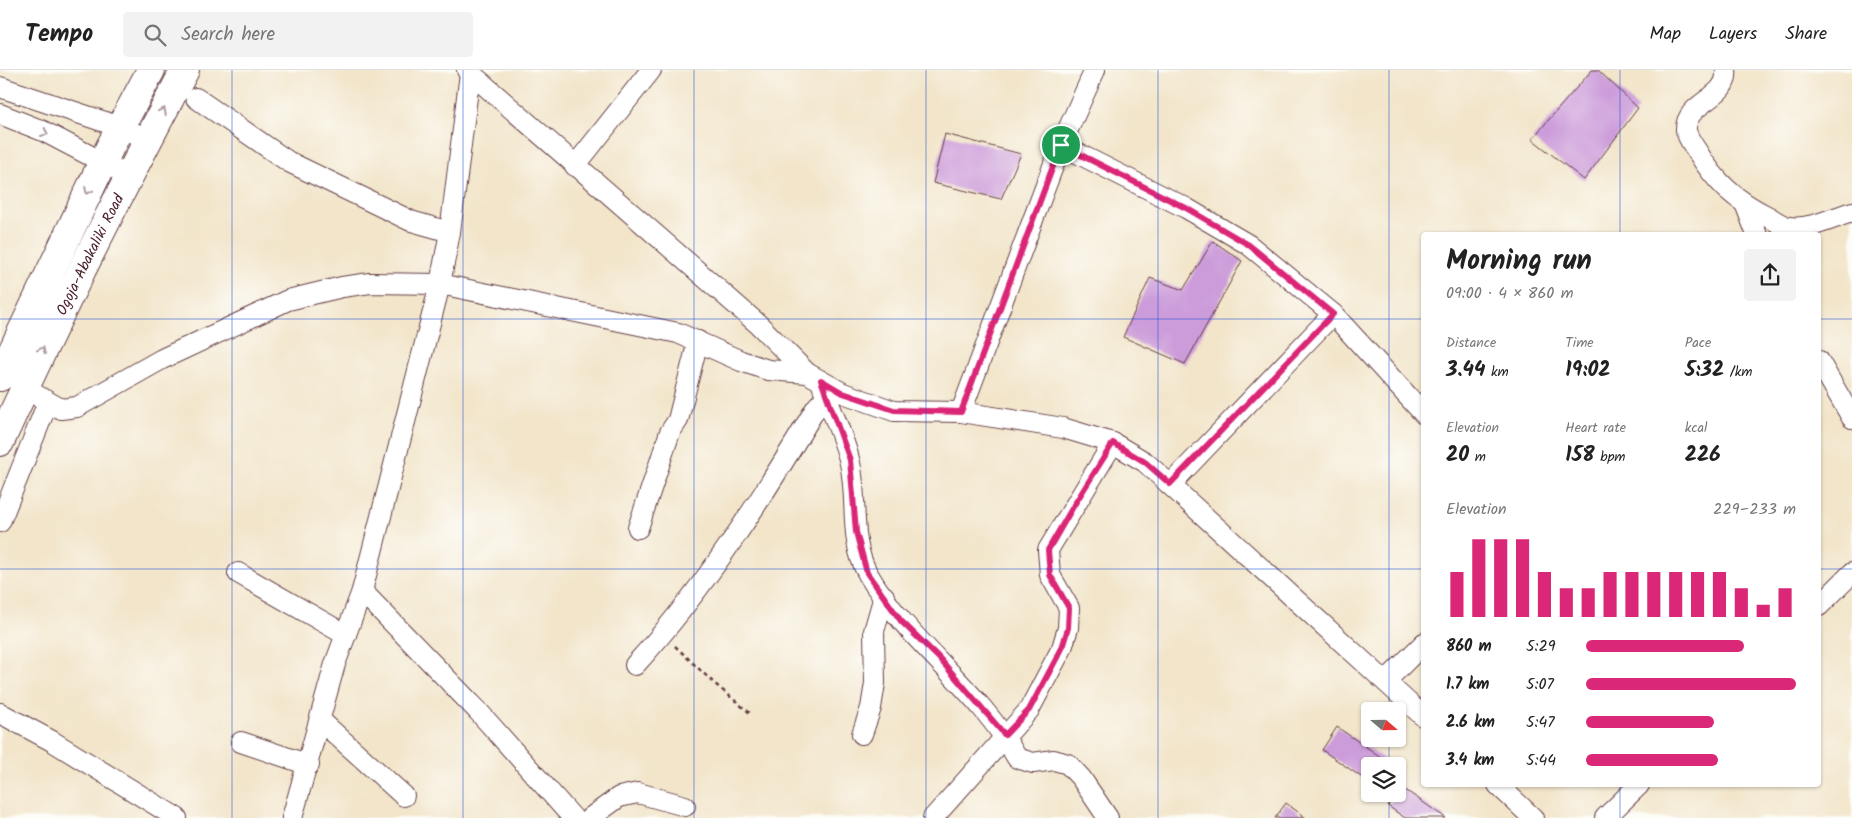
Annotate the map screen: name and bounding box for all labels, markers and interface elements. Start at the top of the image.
search box [123,12,473,57]
text: Tempo [25,15,93,54]
text: Search here [181,20,275,50]
text: Map [1650,20,1681,49]
text: Layers [1709,20,1757,49]
text: Share [1785,20,1827,49]
icon: search [141,21,169,49]
one-way arrow [157,108,167,117]
pin [1040,124,1082,166]
one-way arrow [40,126,49,137]
icon: arrive [1047,131,1075,159]
one-way arrow [84,186,95,195]
street label: Ogoja-Abakaliki Road [50,189,131,320]
text: Morning run [1446,239,1592,284]
button: share [1744,249,1796,301]
text: 09:00 · 4 × 860 m [1446,281,1574,306]
text: Distance [1446,332,1496,354]
text: Time [1565,332,1594,354]
text: Pace [1685,332,1711,354]
one-way arrow [36,346,47,355]
text: 3.44 [1446,354,1485,387]
text: 19:02 [1565,354,1610,387]
text: 5:32 [1685,354,1724,387]
text: km [1485,361,1509,383]
text: /km [1724,361,1752,383]
text: Elevation [1446,417,1499,439]
text: Heart rate [1565,417,1626,439]
text: kcal [1685,417,1707,439]
text: 20 [1446,439,1469,472]
text: 158 [1565,439,1595,472]
text: 226 [1685,439,1721,472]
text: m [1469,446,1486,468]
text: bpm [1595,446,1626,468]
text: Elevation [1446,497,1507,522]
text: 229–233 m [1713,497,1796,522]
text: 860 m [1446,634,1492,659]
text: 5:29 [1526,634,1556,659]
text: 1.7 km [1446,672,1489,697]
text: 5:07 [1526,672,1554,697]
north arrow [1361,702,1406,748]
map controls [1361,702,1406,802]
text: 2.6 km [1446,710,1495,735]
text: 5:47 [1526,710,1555,735]
text: 3.4 km [1446,748,1494,773]
text: 5:44 [1526,748,1556,773]
button: layers [1361,757,1406,802]

